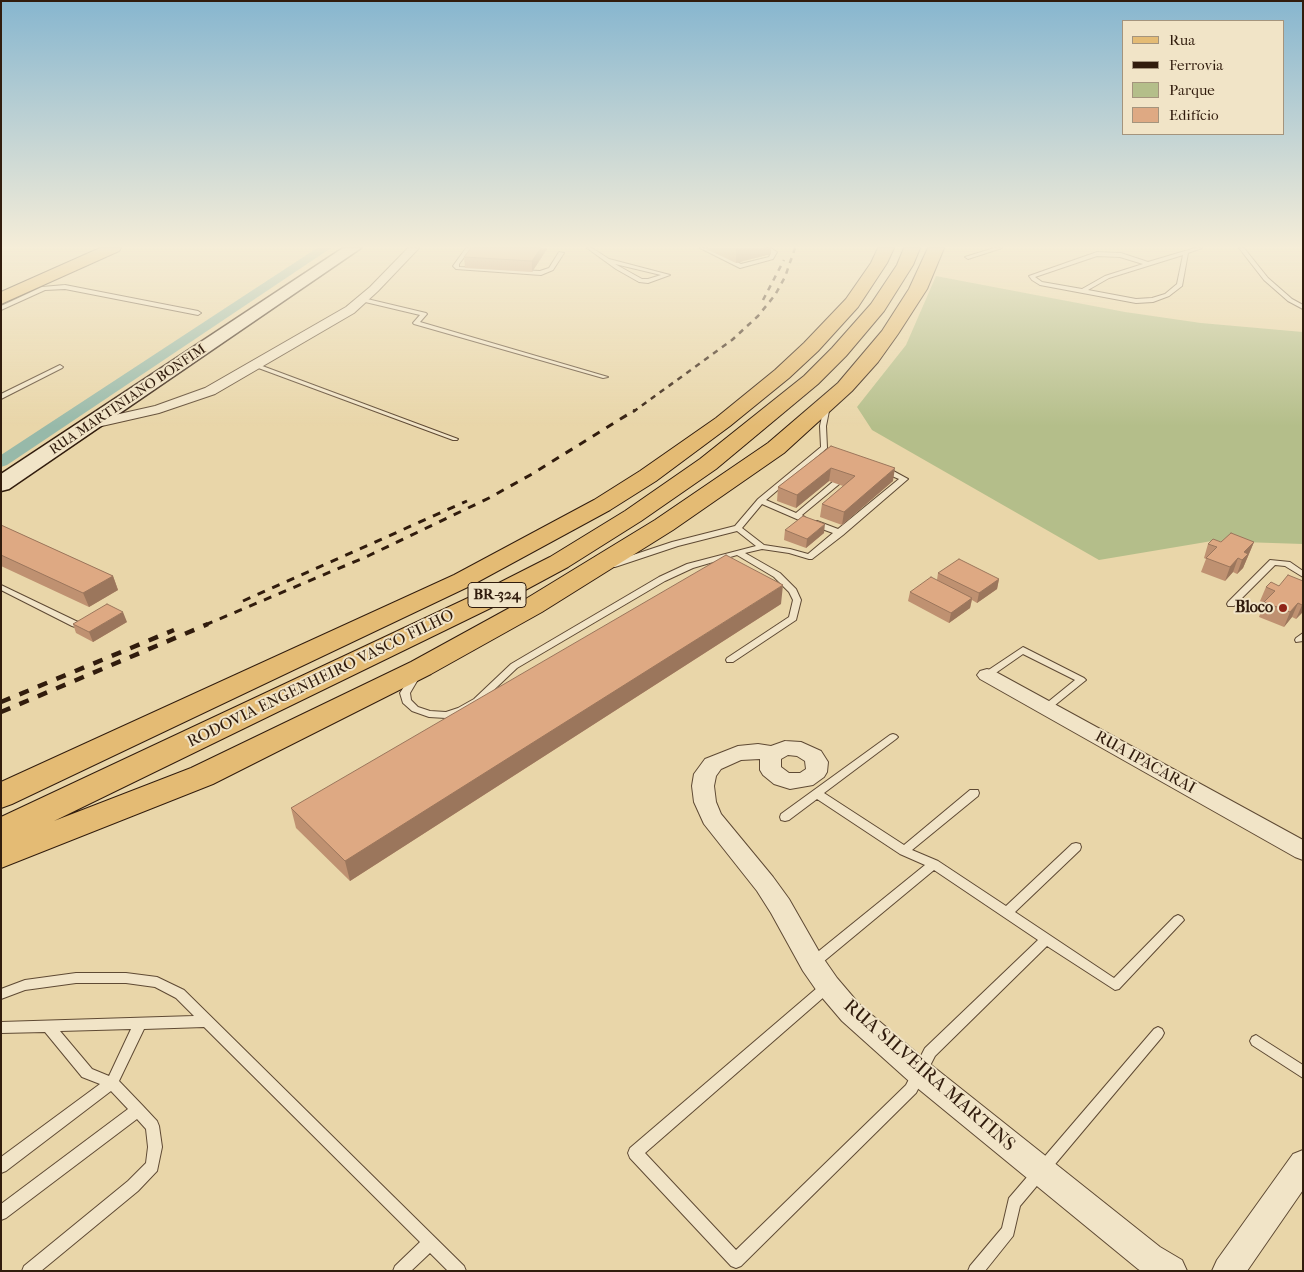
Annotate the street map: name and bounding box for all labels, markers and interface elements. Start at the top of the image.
legend [1122,20,1284,135]
text: Rua [1169,31,1195,49]
text: Ferrovia [1169,56,1223,74]
text: Parque [1169,81,1215,99]
text: Edifício [1169,106,1219,124]
street label: RUA MARTINIANO BONFIM [47,341,209,459]
road number: BR-324 [468,582,526,608]
place label: Bloco [1235,598,1273,618]
marker: Bloco [1277,602,1289,614]
street label: RODOVIA ENGENHEIRO VASCO FILHO [185,606,457,752]
street label: RUA IPACARAI [1091,727,1199,799]
street label: RUA SILVEIRA MARTINS [838,995,1020,1157]

